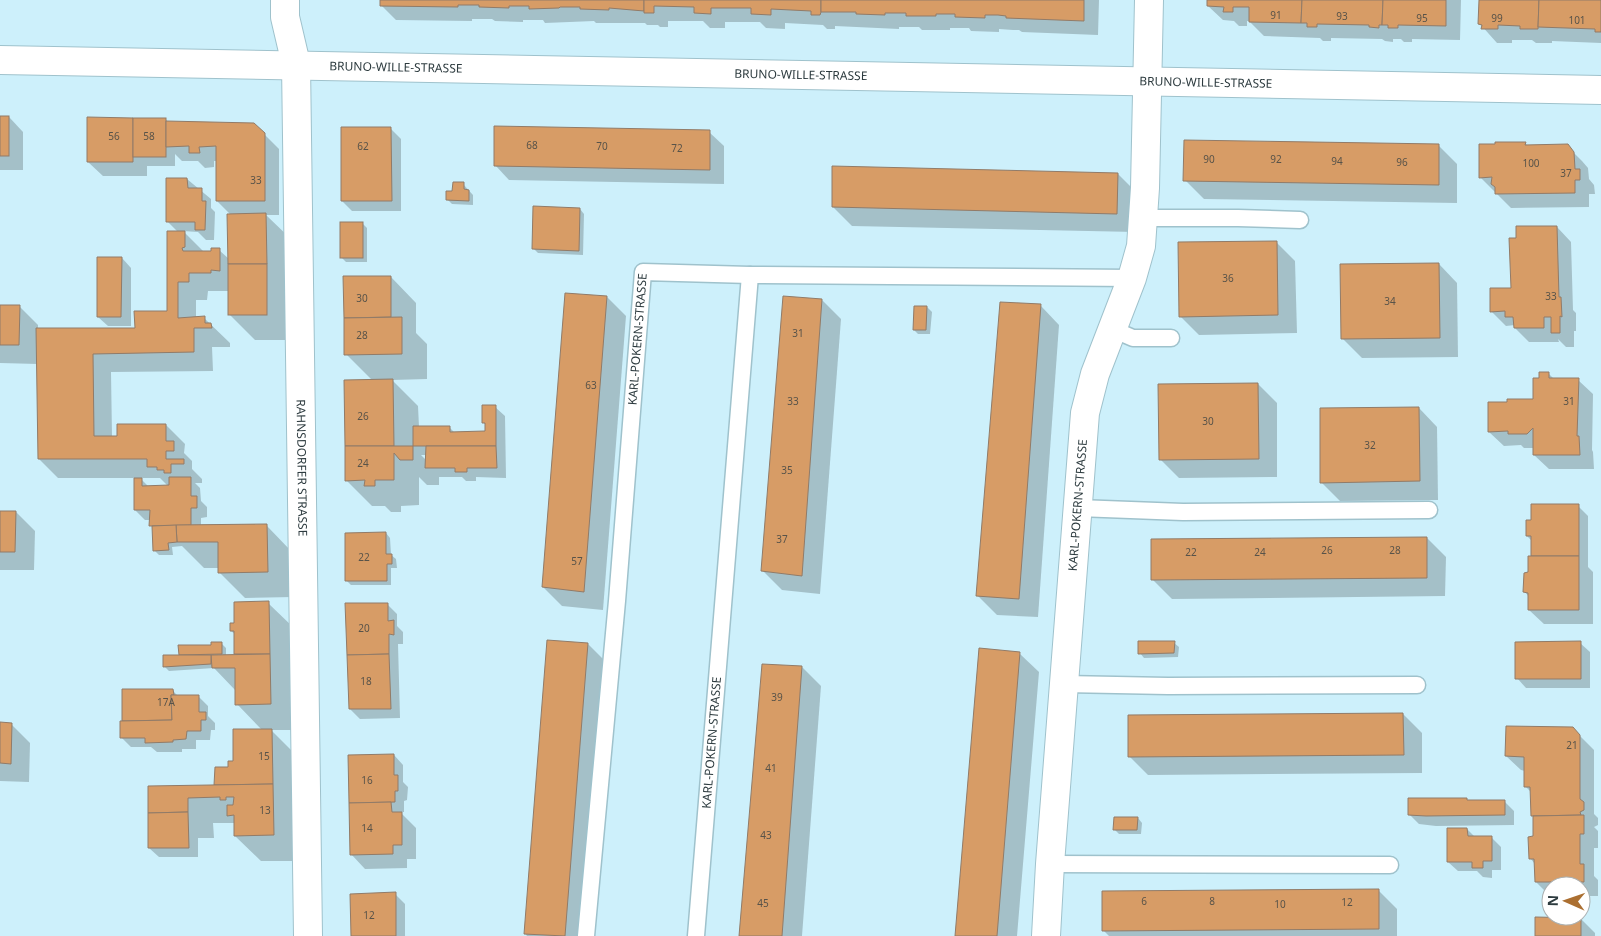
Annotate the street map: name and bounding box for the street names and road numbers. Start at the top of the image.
street label: BRUNO-WILLE-STRASSE [329,57,463,77]
street label: BRUNO-WILLE-STRASSE [734,65,868,84]
street label: BRUNO-WILLE-STRASSE [1139,72,1273,92]
street label: KARL-POKERN-STRASSE [624,273,651,406]
street label: RAHNSDORFER STRASSE [293,399,311,536]
street label: KARL-POKERN-STRASSE [1064,439,1091,572]
street label: KARL-POKERN-STRASSE [697,676,725,809]

